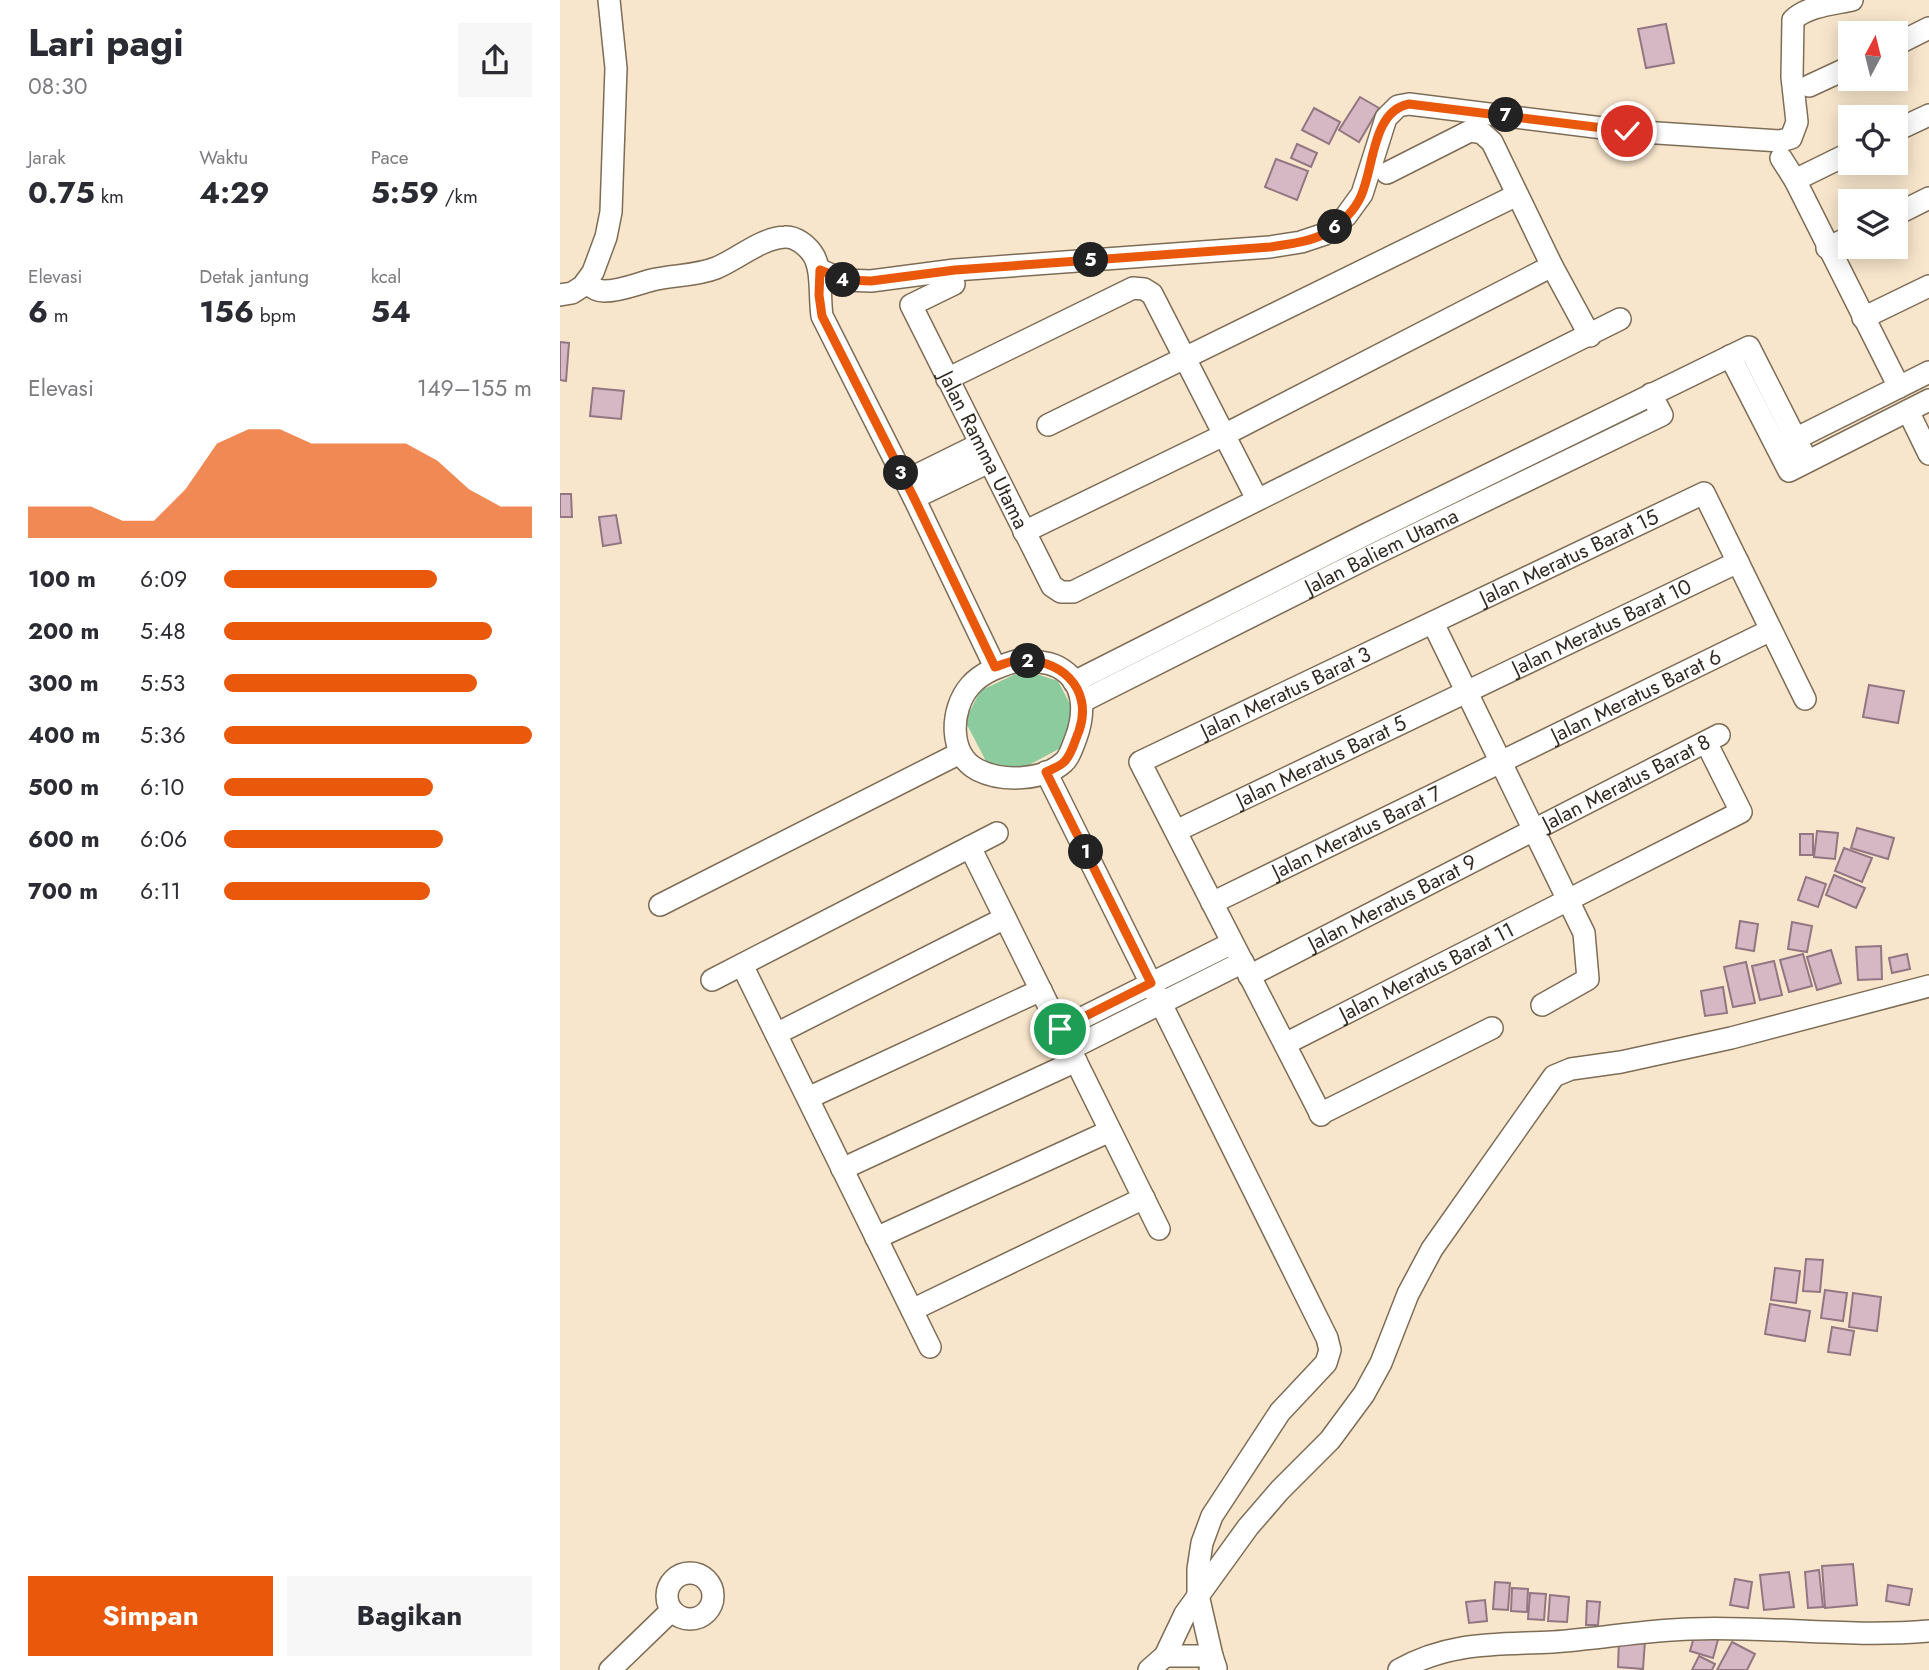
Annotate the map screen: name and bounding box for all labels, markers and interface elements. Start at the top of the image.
text: Lari pagi [28,15,184,70]
north arrow [1838,21,1908,91]
map controls [1838,21,1908,259]
button: share [458,23,532,97]
text: 08:30 [28,69,88,103]
pin: 7 [1488,97,1524,132]
text: 7 [1500,101,1511,128]
pin [1597,101,1657,161]
button: locate [1838,105,1908,175]
icon: check [1608,112,1646,150]
text: Jarak [28,144,66,171]
text: Waktu [199,144,248,171]
text: Pace [371,144,409,171]
text: 0.75 [28,171,95,214]
text: 4:29 [199,171,270,214]
text: 5:59 [371,171,439,214]
text: km [95,183,124,210]
text: /km [439,183,478,210]
button: layers [1838,189,1908,259]
pin: 6 [1318,210,1352,244]
text: 6 [1328,213,1341,240]
pin: 5 [1074,243,1108,278]
text: 5 [1084,246,1097,273]
pin: 4 [826,262,860,298]
text: Elevasi [28,263,82,290]
text: Detak jantung [199,263,309,290]
text: kcal [371,263,401,290]
text: 4 [836,266,849,293]
text: 6 [28,290,48,333]
text: 156 [199,290,254,333]
text: 54 [371,290,411,333]
text: m [48,302,69,329]
text: bpm [254,302,296,329]
street label: Jalan Ramma Utama [930,363,1036,534]
text: Elevasi [28,371,94,405]
text: 149–155 m [417,371,532,405]
pin: 3 [884,456,918,490]
text: 3 [895,459,906,486]
street label: Jalan Baliem Utama [1297,501,1463,603]
street label: Jalan Meratus Barat 15 [1472,502,1664,614]
text: 100 m [28,562,96,596]
text: 6:09 [140,562,187,596]
street label: Jalan Meratus Barat 10 [1504,571,1697,684]
text: 200 m [28,614,99,648]
text: 5:48 [140,614,186,648]
street label: Jalan Meratus Barat 3 [1193,639,1376,747]
street label: Jalan Meratus Barat 6 [1543,642,1726,751]
pin: 2 [1010,644,1046,678]
text: 2 [1021,647,1034,674]
text: 300 m [28,666,99,700]
text: 5:53 [140,666,185,700]
street label: Jalan Meratus Barat 5 [1228,708,1412,816]
text: 400 m [28,718,100,752]
text: 5:36 [140,718,186,752]
street label: Jalan Meratus Barat 8 [1534,727,1716,840]
text: 500 m [28,770,99,804]
text: 6:10 [140,770,184,804]
street label: Jalan Meratus Barat 7 [1264,778,1446,888]
text: 600 m [28,822,100,856]
text: 6:06 [140,822,187,856]
pin: 1 [1068,834,1104,870]
text: 1 [1081,838,1090,865]
street label: Jalan Meratus Barat 9 [1300,847,1482,960]
text: 700 m [28,874,98,908]
text: 6:11 [140,874,181,908]
street label: Jalan Meratus Barat 11 [1331,915,1519,1030]
pin [1030,999,1090,1059]
icon: arrive [1041,1010,1079,1048]
button: Simpan [28,1576,273,1656]
button: Bagikan [287,1576,532,1656]

